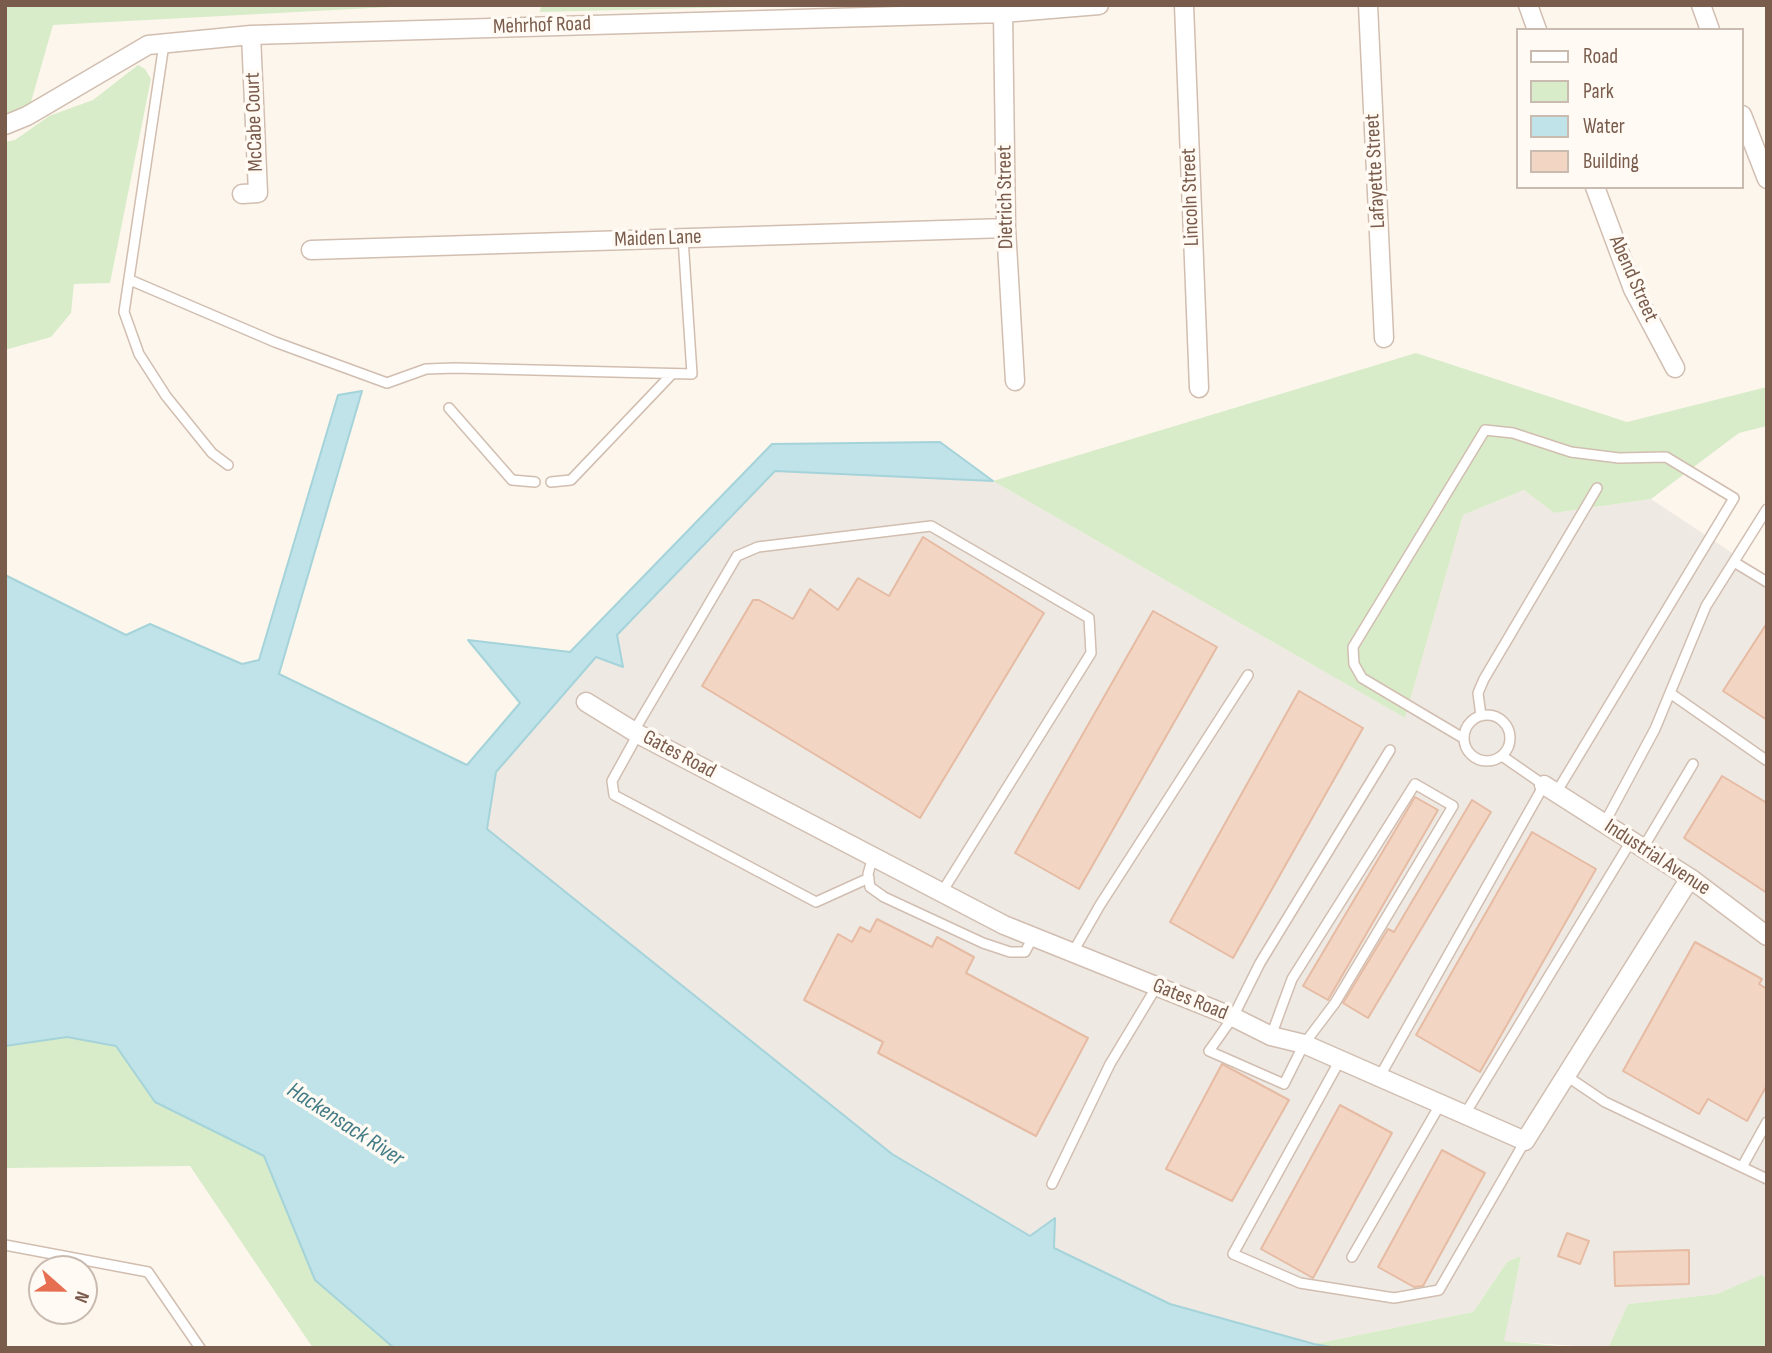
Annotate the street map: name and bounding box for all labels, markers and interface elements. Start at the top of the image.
street label: Mehrhof Road [493,12,591,40]
legend [1516,28,1744,189]
text: Road [1583,44,1618,69]
street label: McCabe Court [241,72,269,172]
text: Park [1583,79,1614,104]
street label: Lafayette Street [1360,113,1392,229]
text: Water [1583,114,1625,139]
street label: Dietrich Street [992,145,1020,249]
street label: Lincoln Street [1177,147,1205,247]
text: Building [1583,149,1639,174]
street label: Maiden Lane [614,225,702,253]
street label: Abend Street [1603,232,1663,326]
street label: Gates Road [638,725,720,785]
street label: Industrial Avenue [1599,814,1715,902]
street label: Gates Road [1149,974,1231,1026]
water label: Hackensack River [281,1077,409,1173]
north arrow [28,1255,98,1325]
text: N [69,1288,94,1306]

